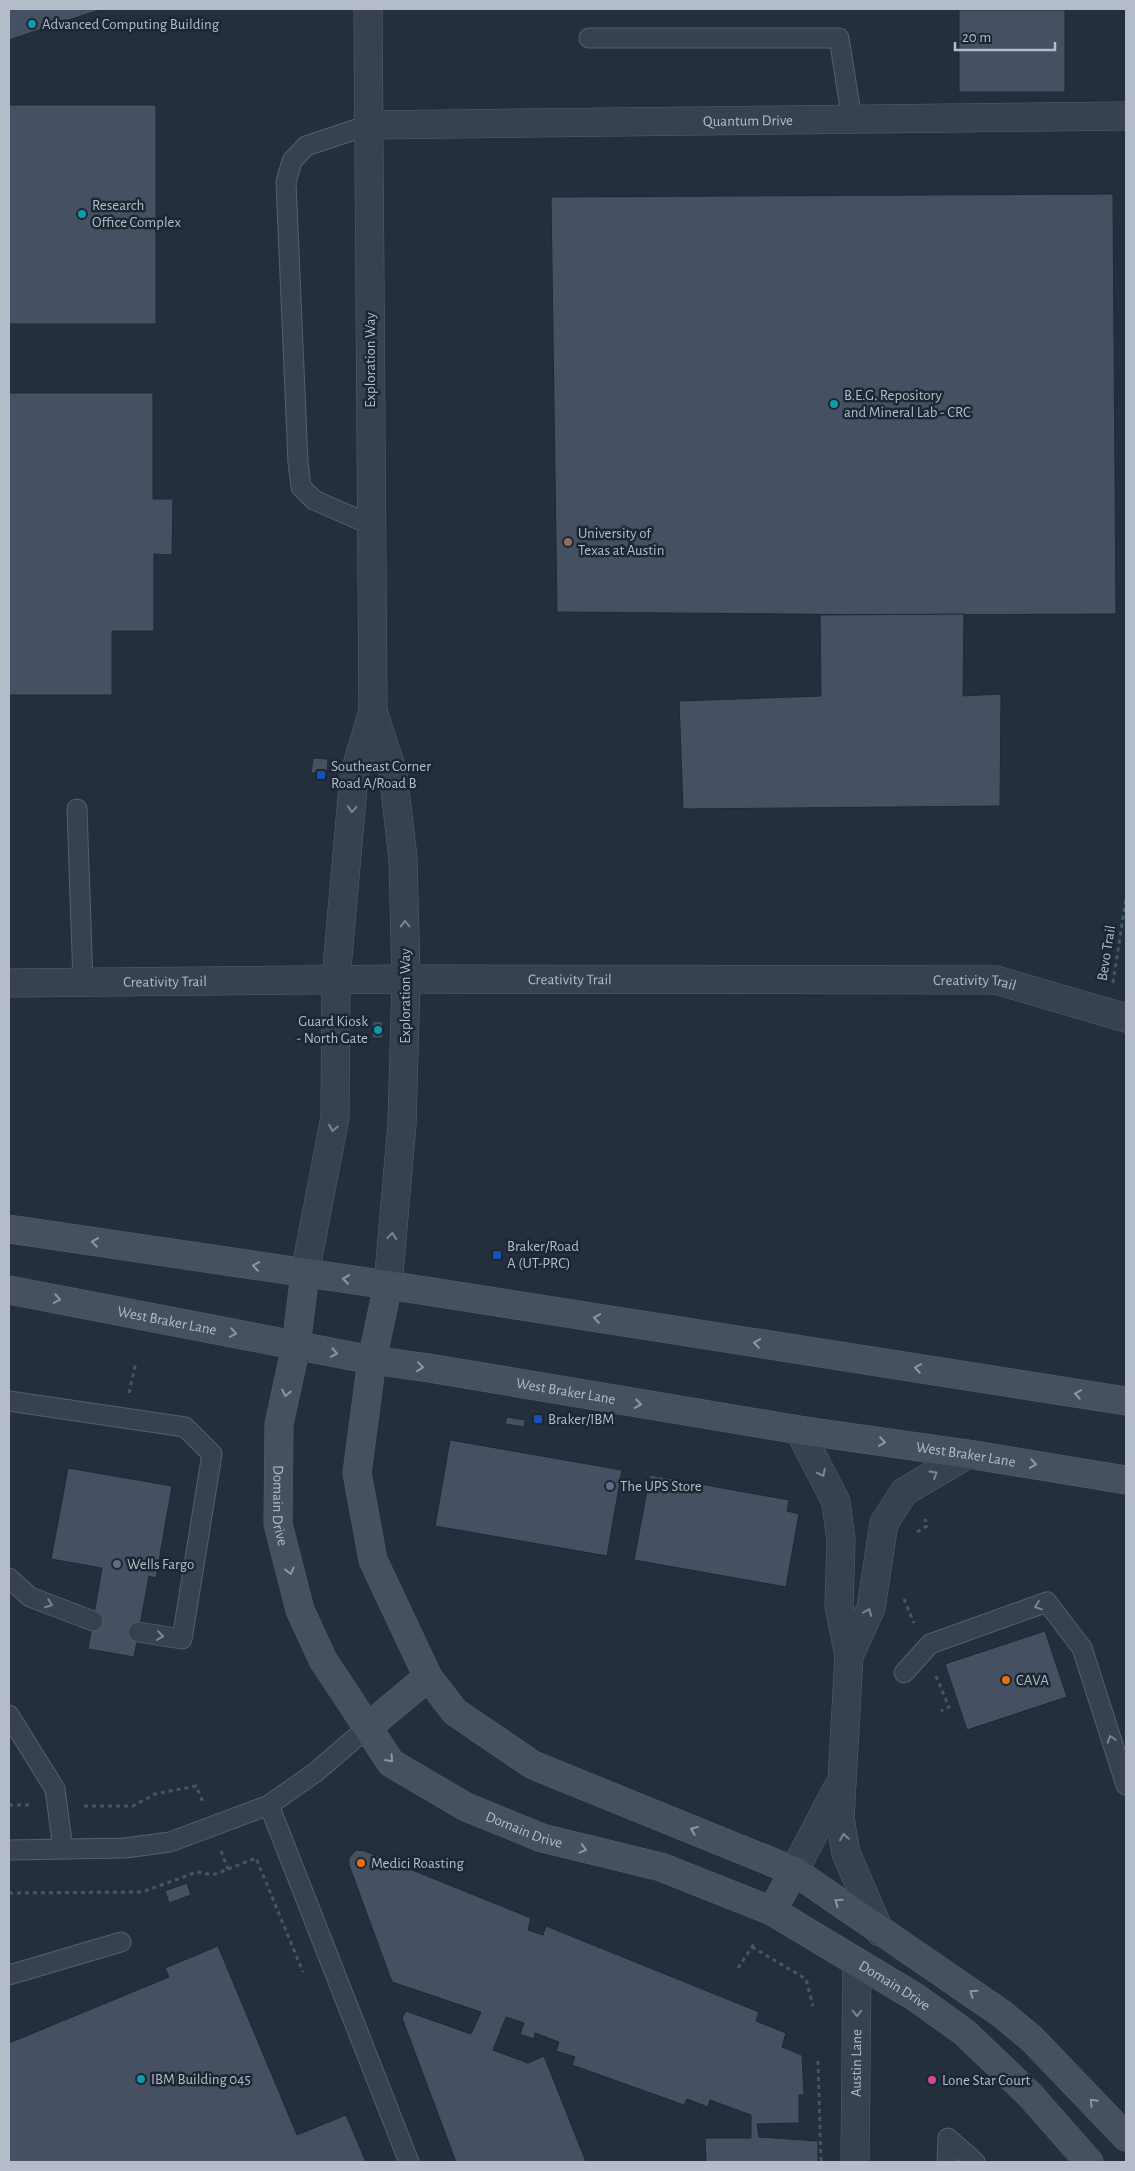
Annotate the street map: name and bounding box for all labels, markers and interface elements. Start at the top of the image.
place label: Advanced Computing Building [42,17,220,32]
marker: Advanced Computing Building [26,18,38,30]
scale bar [955,20,1055,52]
text: 20 m [962,30,991,45]
street label: Quantum Drive [703,113,793,129]
place label: Research Office Complex [92,198,182,230]
marker: Research Office Complex [76,208,88,220]
street label: Exploration Way [363,312,378,408]
place label: B.E.G. Repository and Mineral Lab - CRC [844,388,971,420]
marker: B.E.G. Repository and Mineral Lab - CRC [828,398,840,410]
place label: University of Texas at Austin [578,526,664,558]
marker: University of Texas at Austin [562,536,574,548]
place label: Southeast Corner Road A/Road B [331,759,431,791]
marker: Southeast Corner Road A/Road B [315,769,327,781]
one-way arrow [347,805,358,813]
one-way arrow [399,920,410,928]
street label: Bevo Trail [1095,924,1118,982]
street label: Exploration Way [398,948,413,1044]
street label: Creativity Trail [528,972,612,987]
street label: Creativity Trail [933,973,1018,994]
street label: Creativity Trail [123,974,207,990]
place label: Guard Kiosk - North Gate [297,1014,368,1046]
marker: Guard Kiosk - North Gate [372,1024,384,1036]
one-way arrow [328,1123,338,1132]
one-way arrow [386,1232,397,1240]
one-way arrow [91,1237,99,1248]
place label: Braker/Road A (UT-PRC) [507,1239,579,1271]
marker: Braker/Road A (UT-PRC) [491,1249,503,1261]
one-way arrow [252,1261,261,1271]
one-way arrow [342,1274,350,1285]
one-way arrow [52,1294,61,1304]
street label: West Braker Lane [116,1304,218,1338]
one-way arrow [592,1313,601,1323]
one-way arrow [229,1328,238,1338]
one-way arrow [753,1338,761,1349]
one-way arrow [329,1347,338,1358]
one-way arrow [416,1361,424,1371]
one-way arrow [913,1364,922,1374]
street label: West Braker Lane [515,1376,617,1407]
one-way arrow [281,1389,291,1398]
one-way arrow [1074,1389,1082,1399]
one-way arrow [633,1398,642,1408]
place label: Braker/IBM [548,1412,614,1427]
marker: Braker/IBM [532,1413,544,1425]
one-way arrow [878,1436,887,1446]
street label: West Braker Lane [915,1440,1017,1470]
one-way arrow [1029,1459,1038,1469]
street label: Domain Drive [270,1465,290,1547]
one-way arrow [816,1468,826,1477]
one-way arrow [929,1471,938,1481]
place label: The UPS Store [620,1479,702,1494]
marker: The UPS Store [604,1480,616,1492]
place label: Wells Fargo [127,1557,194,1572]
marker: Wells Fargo [111,1558,123,1570]
one-way arrow [285,1567,295,1575]
one-way arrow [44,1598,52,1608]
one-way arrow [1034,1600,1043,1610]
one-way arrow [862,1608,873,1617]
one-way arrow [156,1630,165,1640]
place label: CAVA [1016,1673,1049,1688]
marker: CAVA [1000,1674,1012,1686]
one-way arrow [1107,1735,1117,1743]
one-way arrow [385,1753,394,1762]
street label: Domain Drive [483,1809,564,1851]
one-way arrow [690,1825,698,1835]
one-way arrow [839,1833,849,1842]
one-way arrow [579,1843,588,1854]
place label: Medici Roasting [371,1856,465,1871]
marker: Medici Roasting [355,1857,367,1869]
one-way arrow [834,1899,844,1908]
street label: Domain Drive [856,1958,933,2013]
one-way arrow [969,1990,978,1999]
one-way arrow [852,2009,862,2017]
street label: Austin Lane [849,2029,864,2097]
place label: IBM Building 045 [151,2072,251,2087]
marker: IBM Building 045 [135,2073,147,2085]
place label: Lone Star Court [942,2073,1031,2088]
marker: Lone Star Court [926,2074,938,2086]
one-way arrow [1089,2099,1098,2108]

